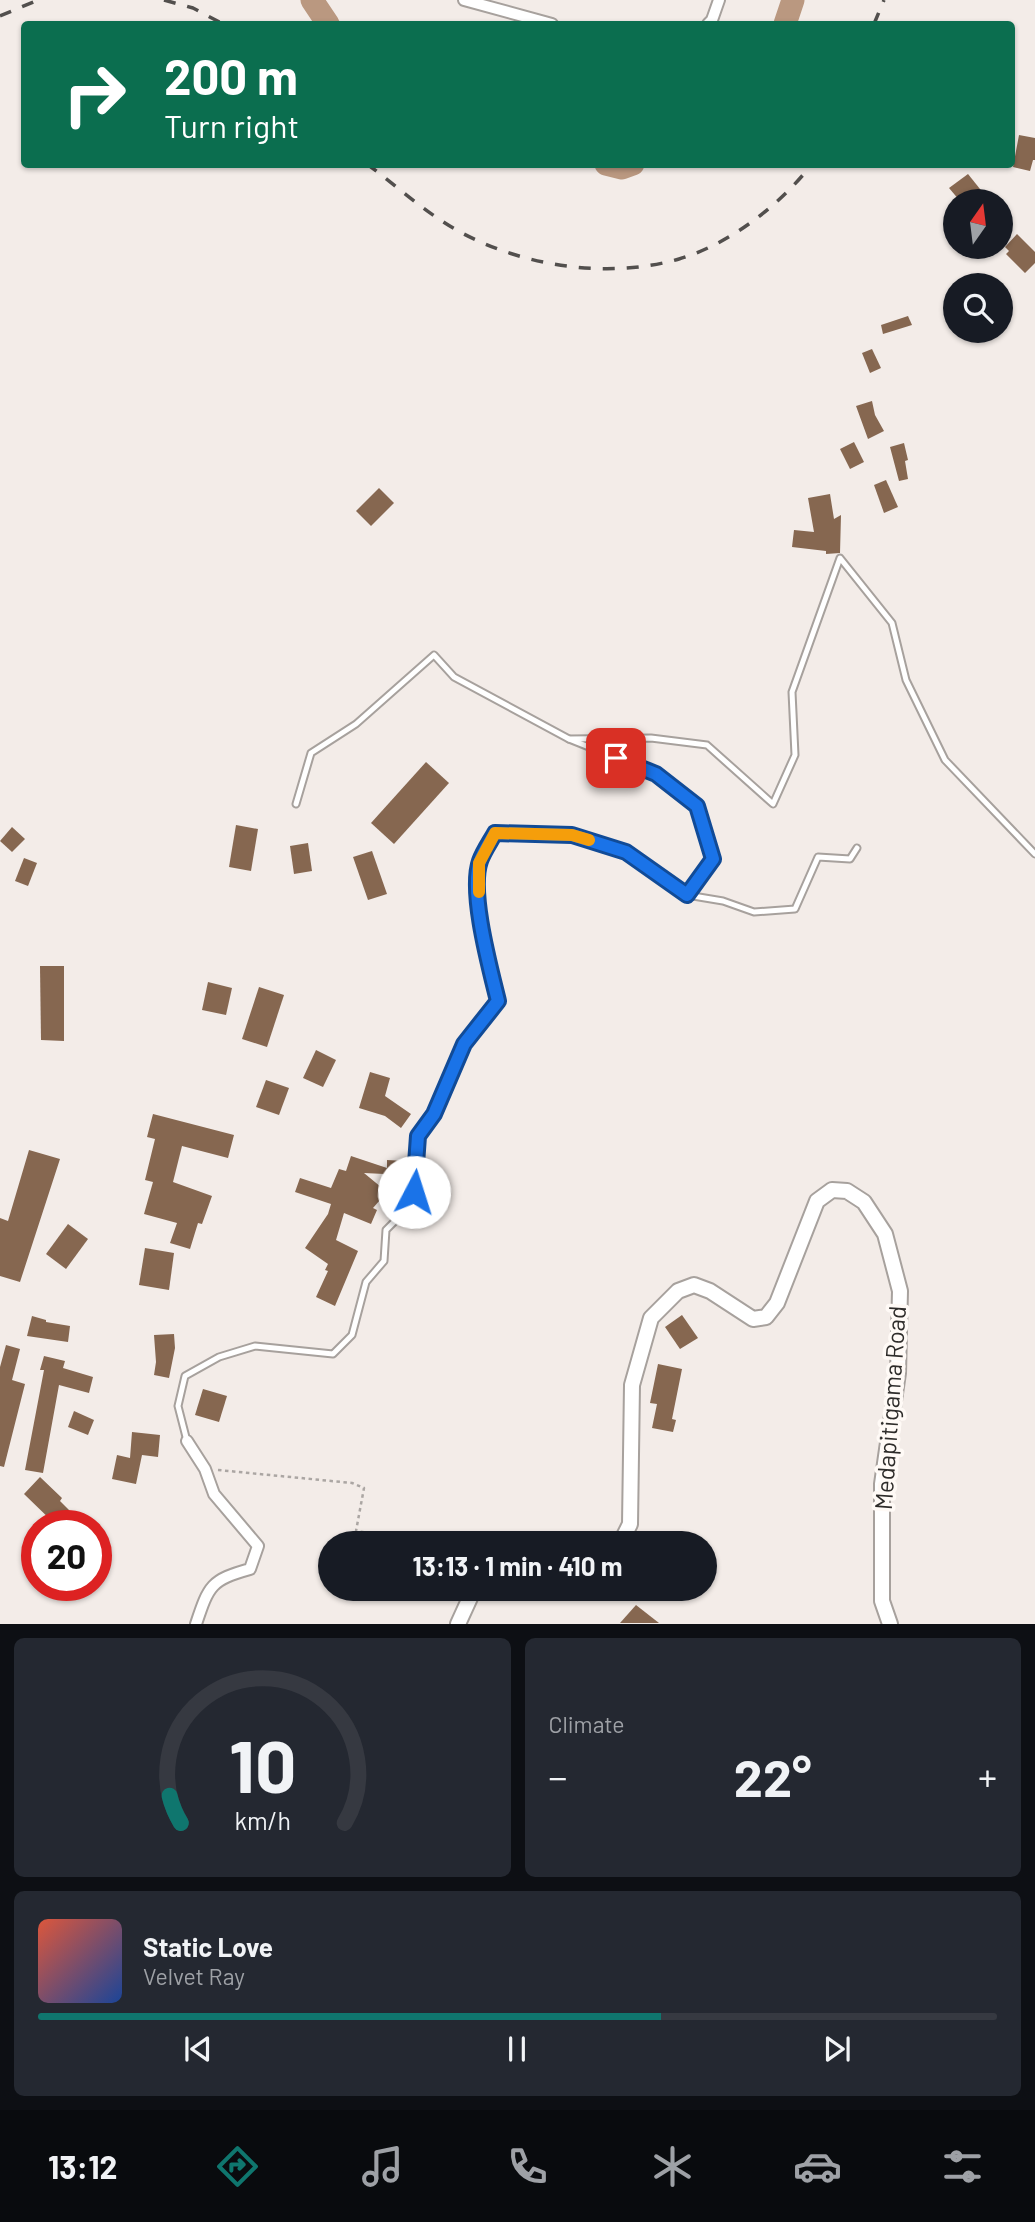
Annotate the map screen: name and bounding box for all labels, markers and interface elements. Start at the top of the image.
text: 200 m [164,46,298,105]
icon: right [49,49,140,140]
text: Turn right [164,106,299,144]
north arrow [943,189,1013,259]
map controls [943,189,1013,343]
button: search [943,273,1013,343]
pin [586,728,646,788]
icon: arrive [597,739,635,777]
position arrow [377,1155,451,1229]
street label: Medapitigama Road [868,1305,911,1511]
speed limit sign: 20 [21,1510,112,1601]
text: 13:13 · 1 min · 410 m [412,1550,623,1581]
text: Climate [549,1710,625,1738]
text: 10 [229,1721,296,1809]
text: 22° [734,1745,812,1807]
text: − [549,1753,568,1799]
text: + [978,1753,997,1799]
text: km/h [234,1805,291,1835]
text: Static Love [143,1931,273,1962]
text: Velvet Ray [143,1962,245,1990]
icon: previous [179,2030,217,2068]
icon: pause [498,2030,536,2068]
icon: next [818,2030,856,2068]
icon: directions [213,2142,262,2191]
icon: music [358,2142,407,2191]
icon: phone [503,2142,552,2191]
icon: climate [648,2142,697,2191]
icon: car [793,2142,842,2191]
icon: filters [938,2142,987,2191]
text: 13:12 [48,2147,117,2185]

